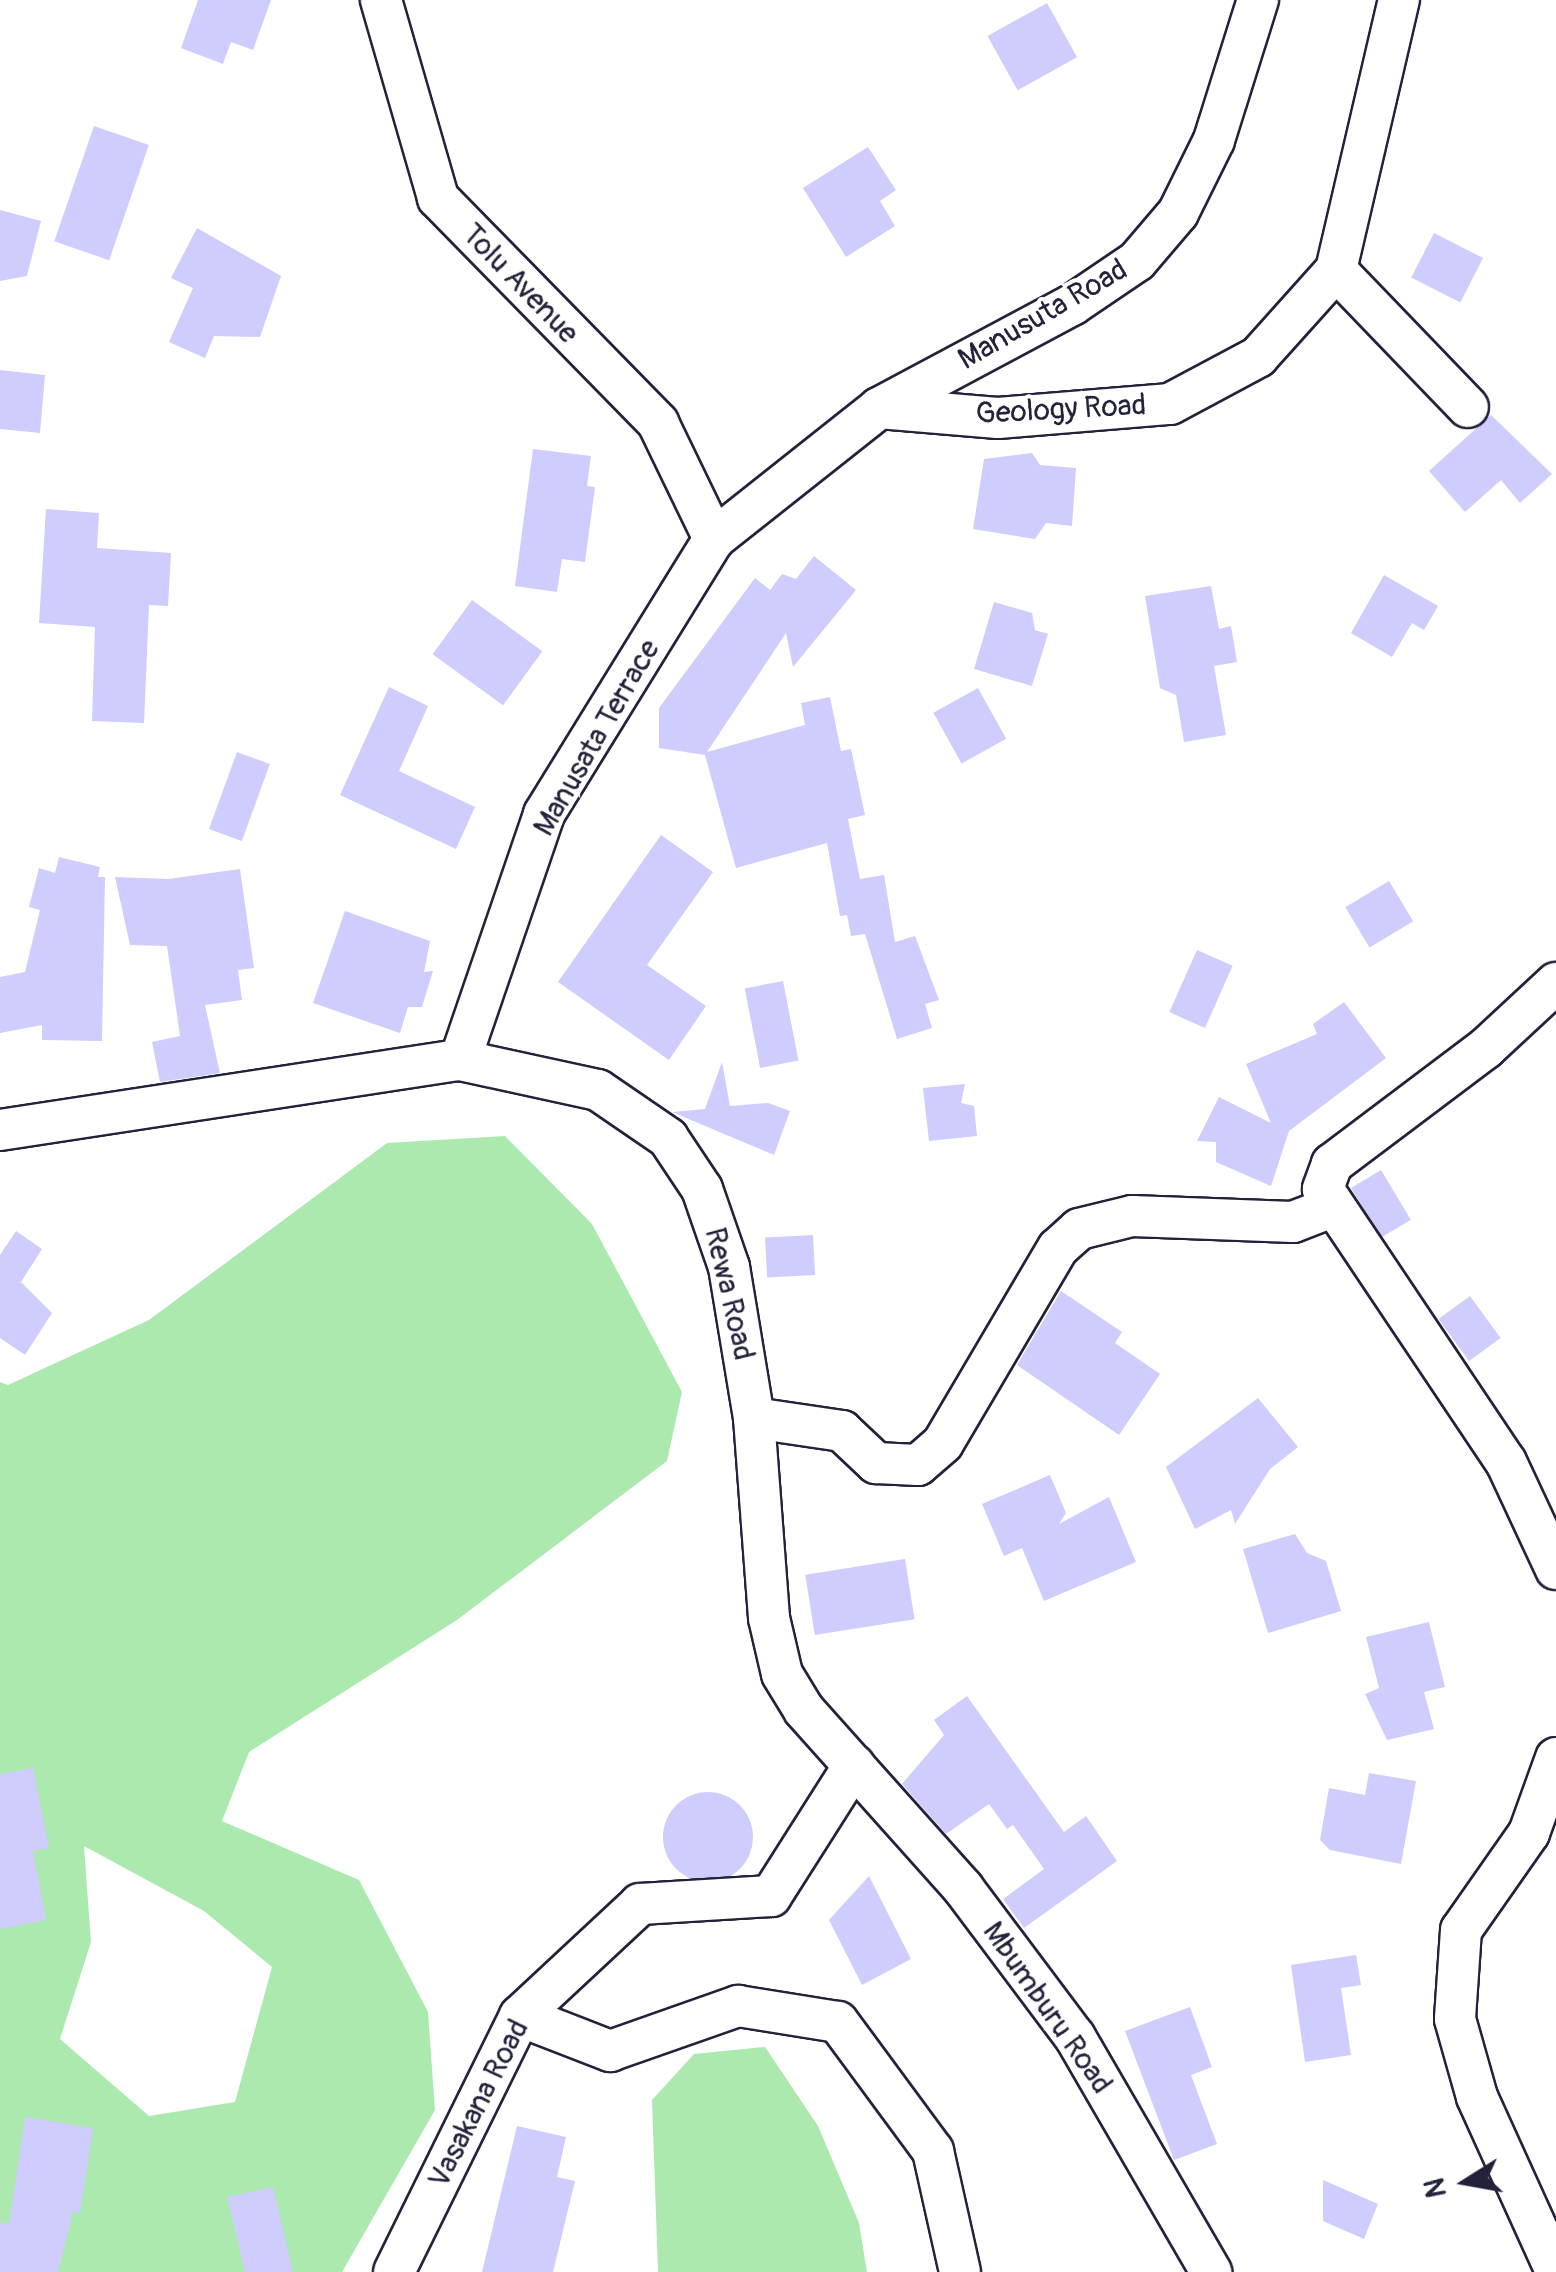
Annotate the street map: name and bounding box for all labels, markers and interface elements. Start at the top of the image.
street label: Tolu Avenue [454,217,586,351]
street label: Manusuta Road [952,252,1134,378]
street label: Geology Road [975,388,1147,432]
street label: Manusata Terrace [526,633,668,843]
street label: Rewa Road [696,1224,762,1364]
street label: Mbumburu Road [974,1915,1120,2101]
street label: Vasakana Road [421,2014,537,2194]
north arrow [1416,2132,1516,2232]
text: N [1417,2175,1455,2200]

